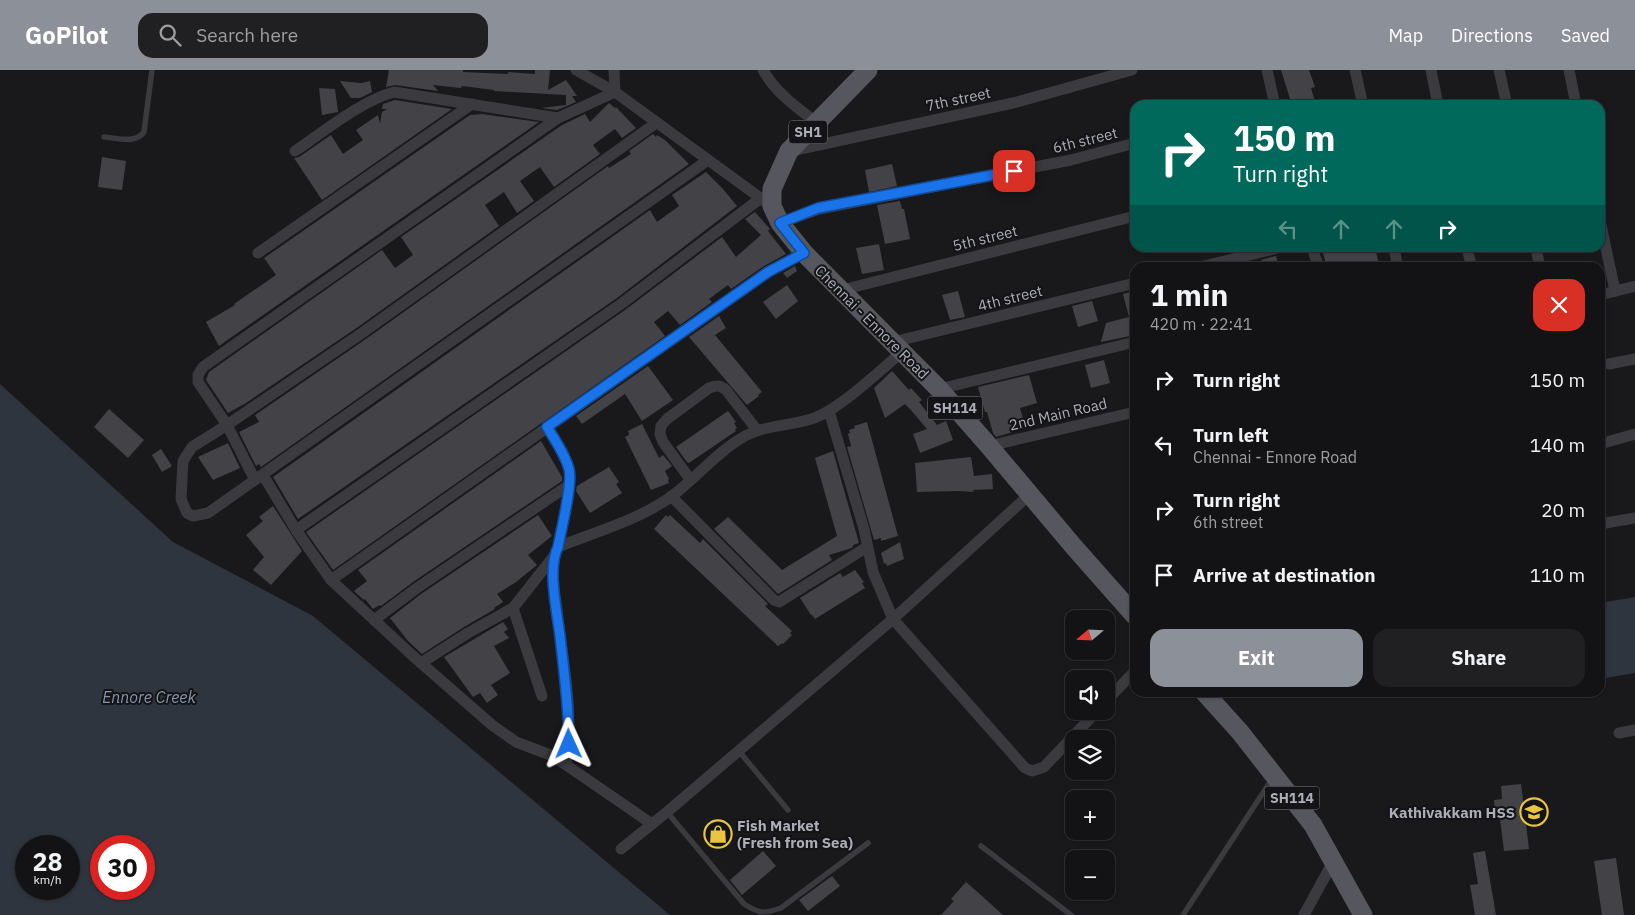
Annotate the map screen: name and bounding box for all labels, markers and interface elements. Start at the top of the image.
search box [138,13,488,58]
text: GoPilot [25,19,108,51]
icon: search [156,21,184,49]
text: Search here [196,23,298,47]
text: Map [1388,24,1423,47]
text: Directions [1451,24,1533,47]
text: Saved [1561,24,1610,47]
street label: 7th street [924,83,992,115]
text: 150 m [1233,115,1336,161]
icon: right [1150,120,1215,185]
road number: SH1 [789,121,827,144]
street label: 6th street [1051,123,1119,157]
pin [993,150,1035,192]
icon: arrive [1000,157,1028,185]
text: Turn right [1233,159,1328,188]
icon: left [1274,215,1302,243]
icon: ahead [1327,215,1355,243]
icon: ahead [1380,215,1408,243]
icon: right [1433,215,1461,243]
street label: 5th street [951,221,1019,255]
street label: Chennai - Ennore Road [811,261,933,383]
text: 1 min [1150,275,1228,314]
button: close [1533,279,1585,331]
street label: 4th street [976,281,1044,315]
text: 420 m · 22:41 [1150,314,1252,334]
icon: right [1150,366,1178,394]
text: Turn right [1193,368,1280,392]
text: 150 m [1530,368,1585,392]
street label: 2nd Main Road [1007,393,1109,435]
road number: SH114 [928,396,982,419]
text: Turn left [1193,423,1269,447]
icon: left [1150,431,1178,459]
text: 140 m [1530,433,1585,457]
text: Chennai - Ennore Road [1193,447,1357,467]
text: Turn right [1193,488,1280,512]
icon: right [1150,496,1178,524]
text: 20 m [1541,498,1585,522]
text: 6th street [1193,512,1263,532]
icon: arrive [1150,561,1178,589]
text: Arrive at destination [1193,563,1376,587]
text: 110 m [1530,563,1585,587]
north arrow [1065,610,1115,660]
map controls [1065,610,1115,900]
button: Exit [1150,629,1363,687]
button: Share [1373,629,1585,687]
button: sound [1065,670,1115,720]
water label: Ennore Creek [102,687,197,707]
position arrow [542,717,594,769]
button: layers [1065,730,1115,780]
road number: SH114 [1264,786,1320,810]
button: + [1065,790,1115,840]
school or university icon: Kathivakkam HSS [1519,797,1549,827]
place label: Kathivakkam HSS [1389,803,1515,822]
place label: Fish Market (Fresh from Sea) [737,816,853,852]
shop icon: Fish Market (Fresh from Sea) [703,819,733,849]
speed limit sign: 30 [90,835,155,900]
text: 28 [32,845,63,878]
button: − [1065,850,1115,900]
text: km/h [33,872,62,887]

